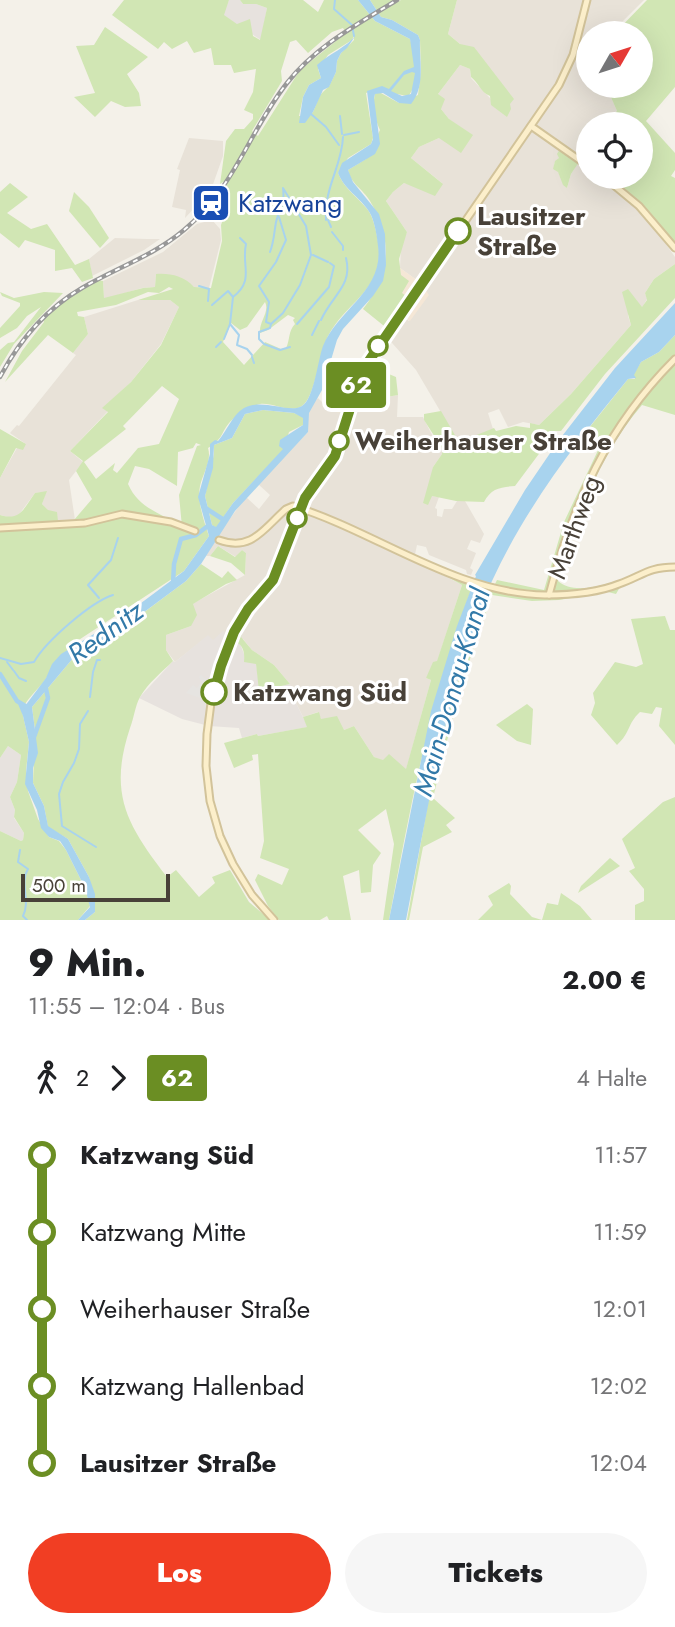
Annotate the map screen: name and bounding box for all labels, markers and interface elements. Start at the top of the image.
north arrow [576,21,653,98]
map controls [576,21,653,189]
button: locate [576,112,653,189]
station icon: Katzwang [190,182,232,224]
place label: Katzwang [238,184,342,222]
place label: Lausitzer Straße [477,197,586,265]
marker: Lausitzer Straße [445,218,471,244]
unlabelled marker [368,336,388,356]
line badge: 62 [324,362,388,408]
text: 62 [340,367,372,402]
place label: Weiherhauser Straße [355,422,612,460]
marker: Weiherhauser Straße [329,431,349,451]
street label: Marthweg [538,470,610,584]
unlabelled marker [287,508,307,528]
water label: Main-Donau-Kanal [402,582,501,801]
water label: Rednitz [59,590,153,674]
place label: Katzwang Süd [233,673,407,711]
marker: Katzwang Süd [201,679,227,705]
scale bar [21,871,170,903]
text: 500 m [32,872,86,899]
text: 9 Min. [28,935,146,990]
text: 2.00 € [562,961,647,999]
text: 11:55 – 12:04 · Bus [28,989,225,1023]
icon: walk [28,1059,66,1097]
icon: forward [99,1059,137,1097]
text: 62 [161,1060,193,1095]
text: 2 [76,1061,89,1095]
text: 4 Halte [577,1061,647,1095]
text: Katzwang Süd [80,1136,254,1174]
text: 11:57 [594,1138,647,1172]
text: Katzwang Mitte [80,1213,246,1251]
text: 11:59 [593,1215,647,1249]
text: Weiherhauser Straße [80,1290,310,1328]
text: 12:01 [593,1292,647,1326]
text: Katzwang Hallenbad [80,1367,304,1405]
text: 12:02 [590,1369,647,1403]
text: Lausitzer Straße [80,1444,276,1482]
text: 12:04 [589,1446,647,1480]
button: Los [28,1533,331,1613]
button: Tickets [345,1533,647,1613]

